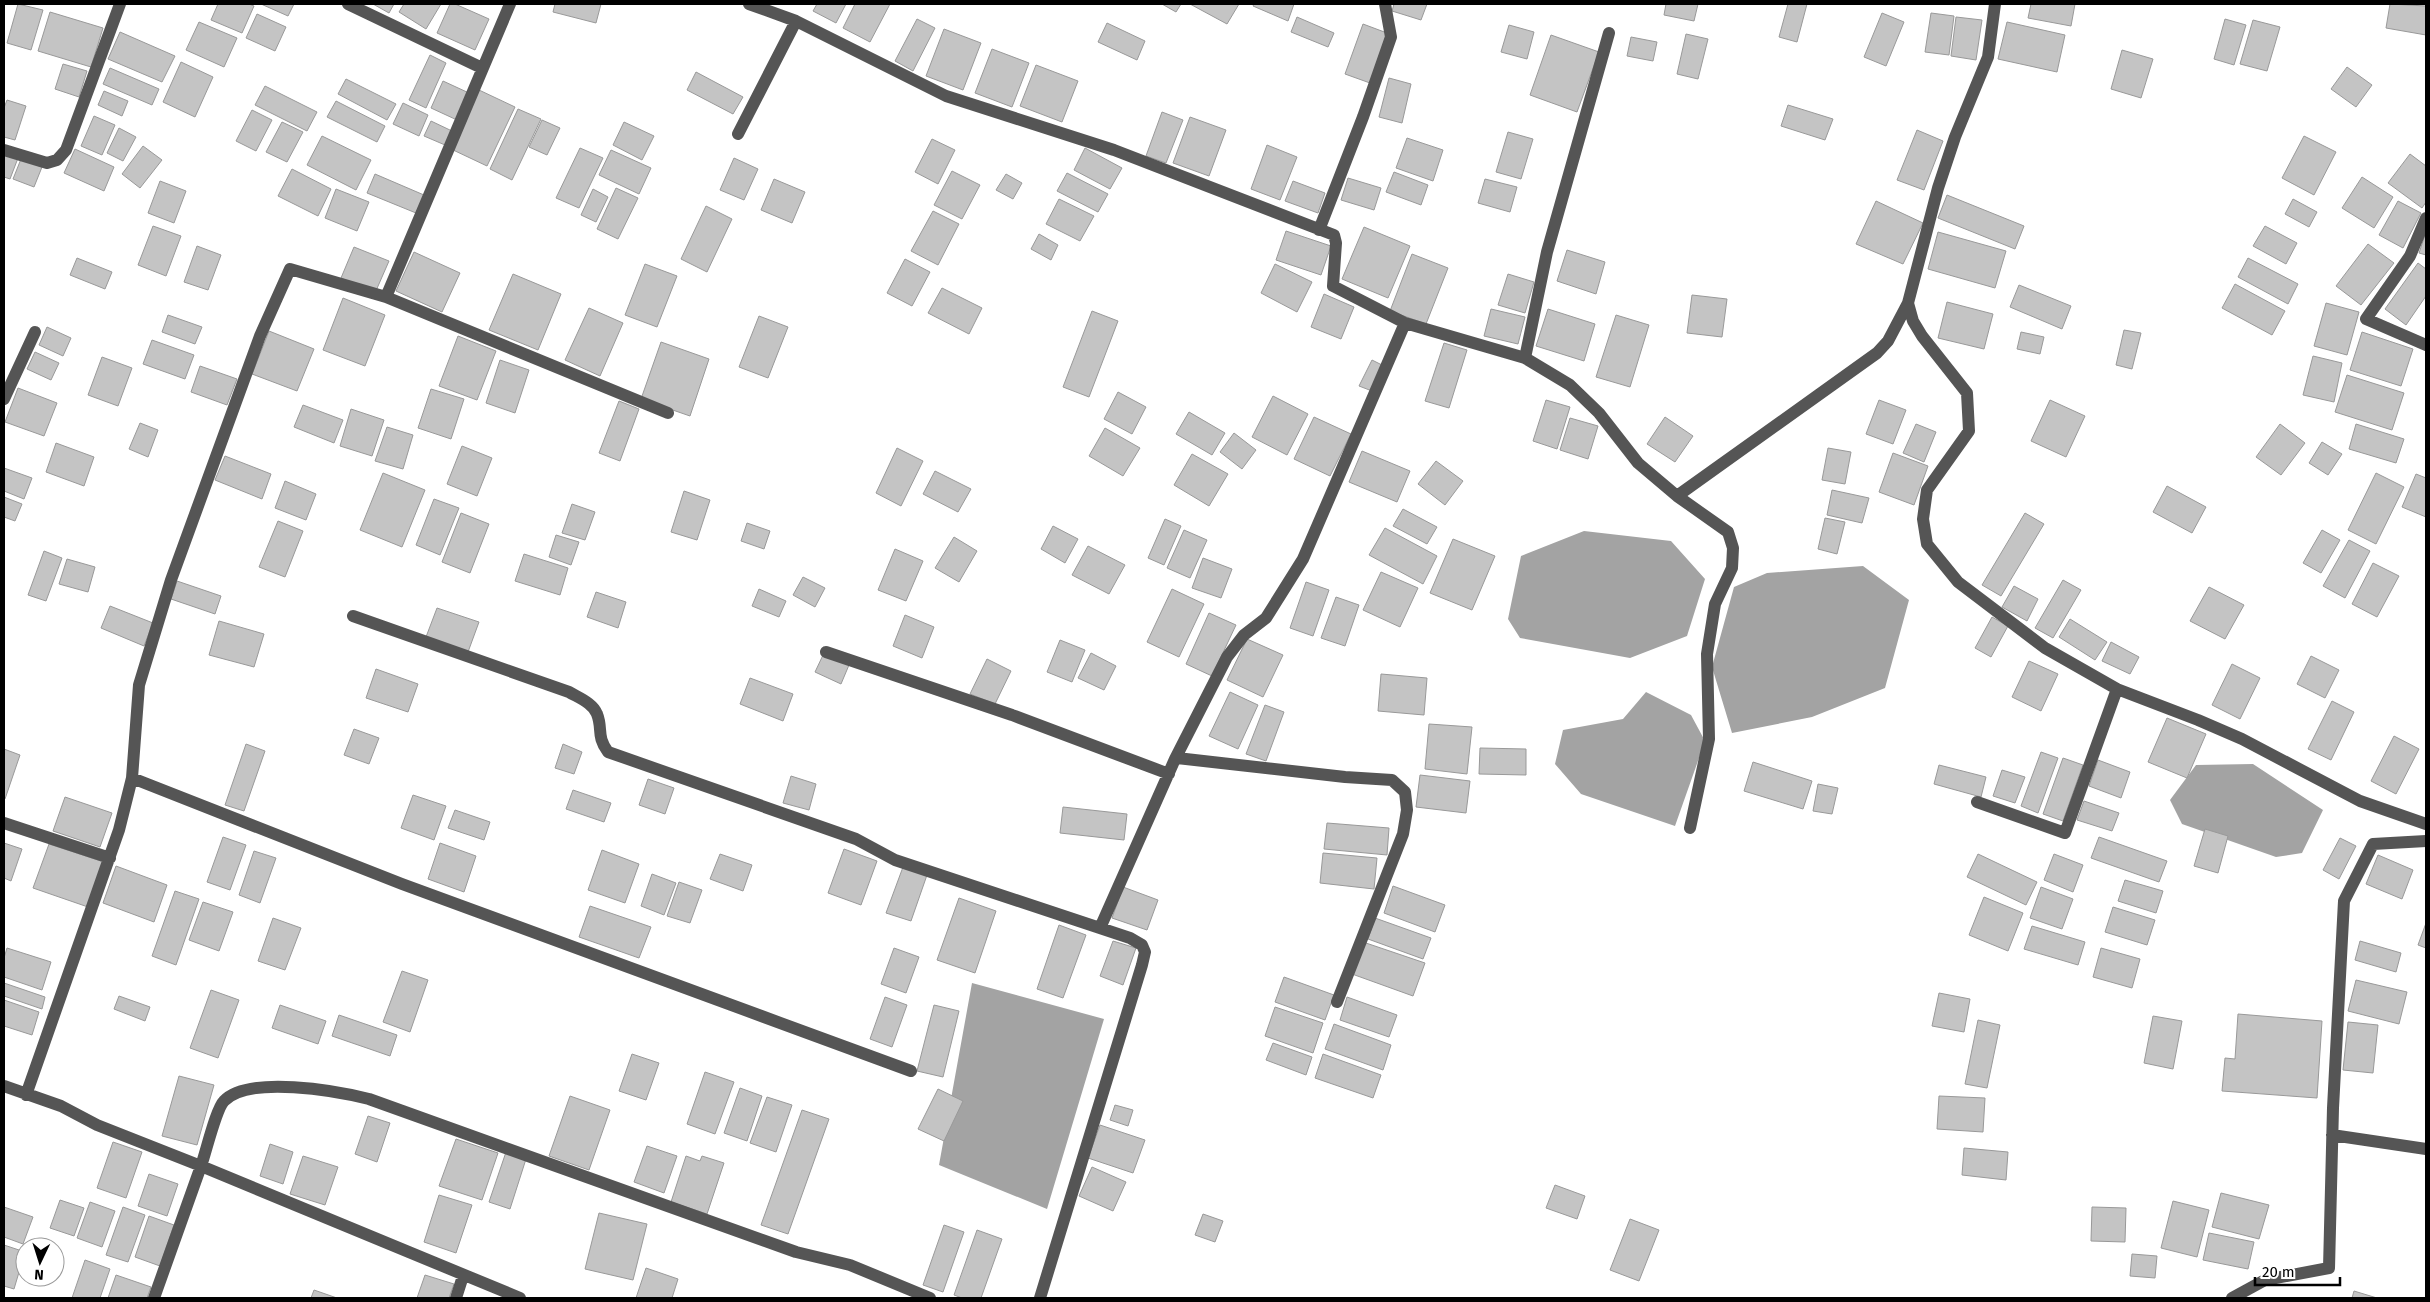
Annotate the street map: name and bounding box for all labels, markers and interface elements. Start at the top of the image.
north arrow [15,1237,65,1287]
scale bar [2255,1254,2340,1286]
text: 20 m [2262,1263,2295,1281]
text: N [34,1266,44,1283]

